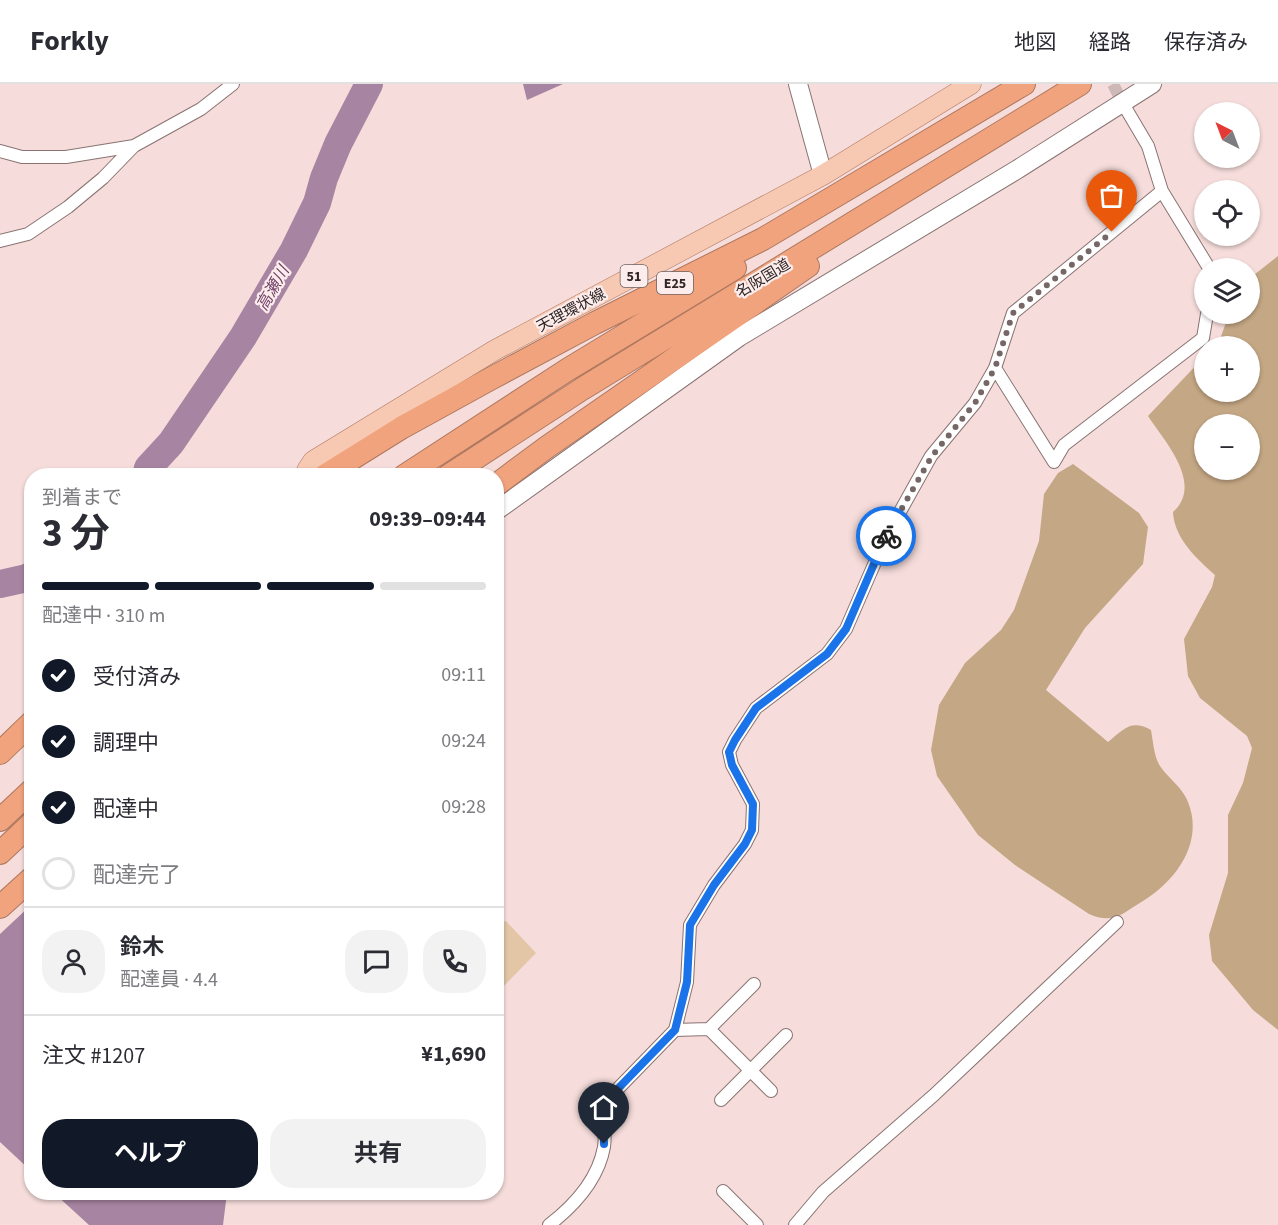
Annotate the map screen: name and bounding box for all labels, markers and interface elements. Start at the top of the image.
text: Forkly [30,21,109,61]
text: 地図 [1014,27,1056,57]
text: 経路 [1089,27,1131,57]
text: 保存済み [1164,27,1248,57]
north arrow [1194,102,1260,168]
map controls [1194,102,1260,480]
pin [1086,170,1137,232]
icon: bag [1095,179,1128,212]
button: locate [1194,180,1260,246]
street label: 名阪国道 [732,254,794,303]
button: layers [1194,258,1260,324]
water label: 高瀬川 [251,260,295,315]
road number: 51 [620,265,648,287]
road number: E25 [657,272,693,294]
street label: 天理環状線 [533,284,609,337]
button: + [1194,336,1260,402]
button: − [1194,414,1260,480]
text: 到着まで [42,484,122,512]
text: 09:39–09:44 [369,503,486,535]
text: 3 分 [42,506,109,562]
courier [856,506,916,566]
icon: bike [870,520,903,553]
text: 配達中 · 310 m [42,602,165,630]
icon: check [42,659,75,692]
text: 受付済み [93,661,181,693]
text: 09:11 [441,661,486,689]
icon: check [42,725,75,758]
text: 調理中 [93,727,159,759]
text: 09:24 [441,727,486,755]
icon: check [42,791,75,824]
text: 配達中 [93,793,159,825]
text: 09:28 [441,793,486,821]
text: 配達完了 [93,859,181,891]
button: person [42,930,105,993]
button: chat [345,930,408,993]
button: phone [423,930,486,993]
text: 鈴木 [120,931,164,963]
text: 配達員 · 4.4 [120,966,218,994]
text: ¥1,690 [421,1038,486,1070]
text: 注文 #1207 [42,1040,145,1072]
pin [578,1082,629,1144]
icon: home [587,1091,620,1124]
button: ヘルプ [42,1119,258,1188]
button: 共有 [270,1119,486,1188]

